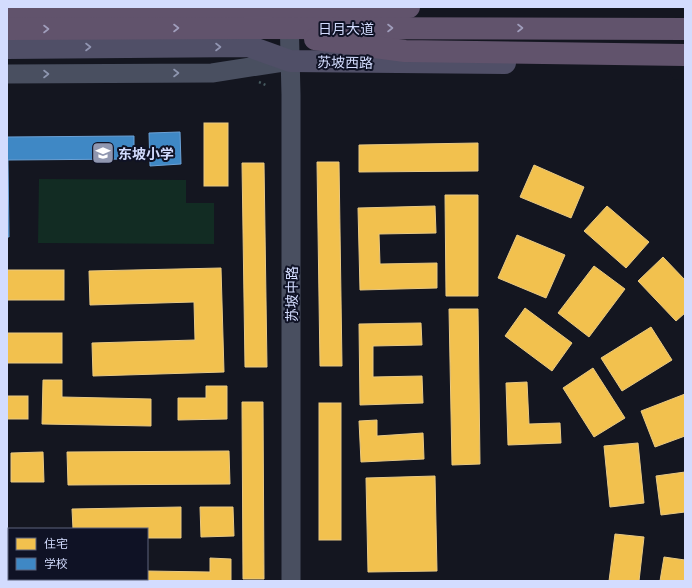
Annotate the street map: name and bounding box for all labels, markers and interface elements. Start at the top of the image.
street label: 日月大道 [318,20,374,37]
one-way arrow [173,24,179,33]
one-way arrow [387,24,393,32]
one-way arrow [517,24,523,32]
one-way arrow [43,25,49,33]
one-way arrow [85,43,91,51]
one-way arrow [215,43,221,51]
street label: 苏坡西路 [317,53,373,71]
one-way arrow [173,69,179,77]
one-way arrow [43,70,49,78]
school or university icon: 东坡小学 [90,140,116,166]
place label: 东坡小学 [118,145,174,162]
street label: 苏坡中路 [283,266,300,322]
legend [8,528,148,580]
text: 住宅 [44,536,68,550]
text: 学校 [44,556,68,570]

